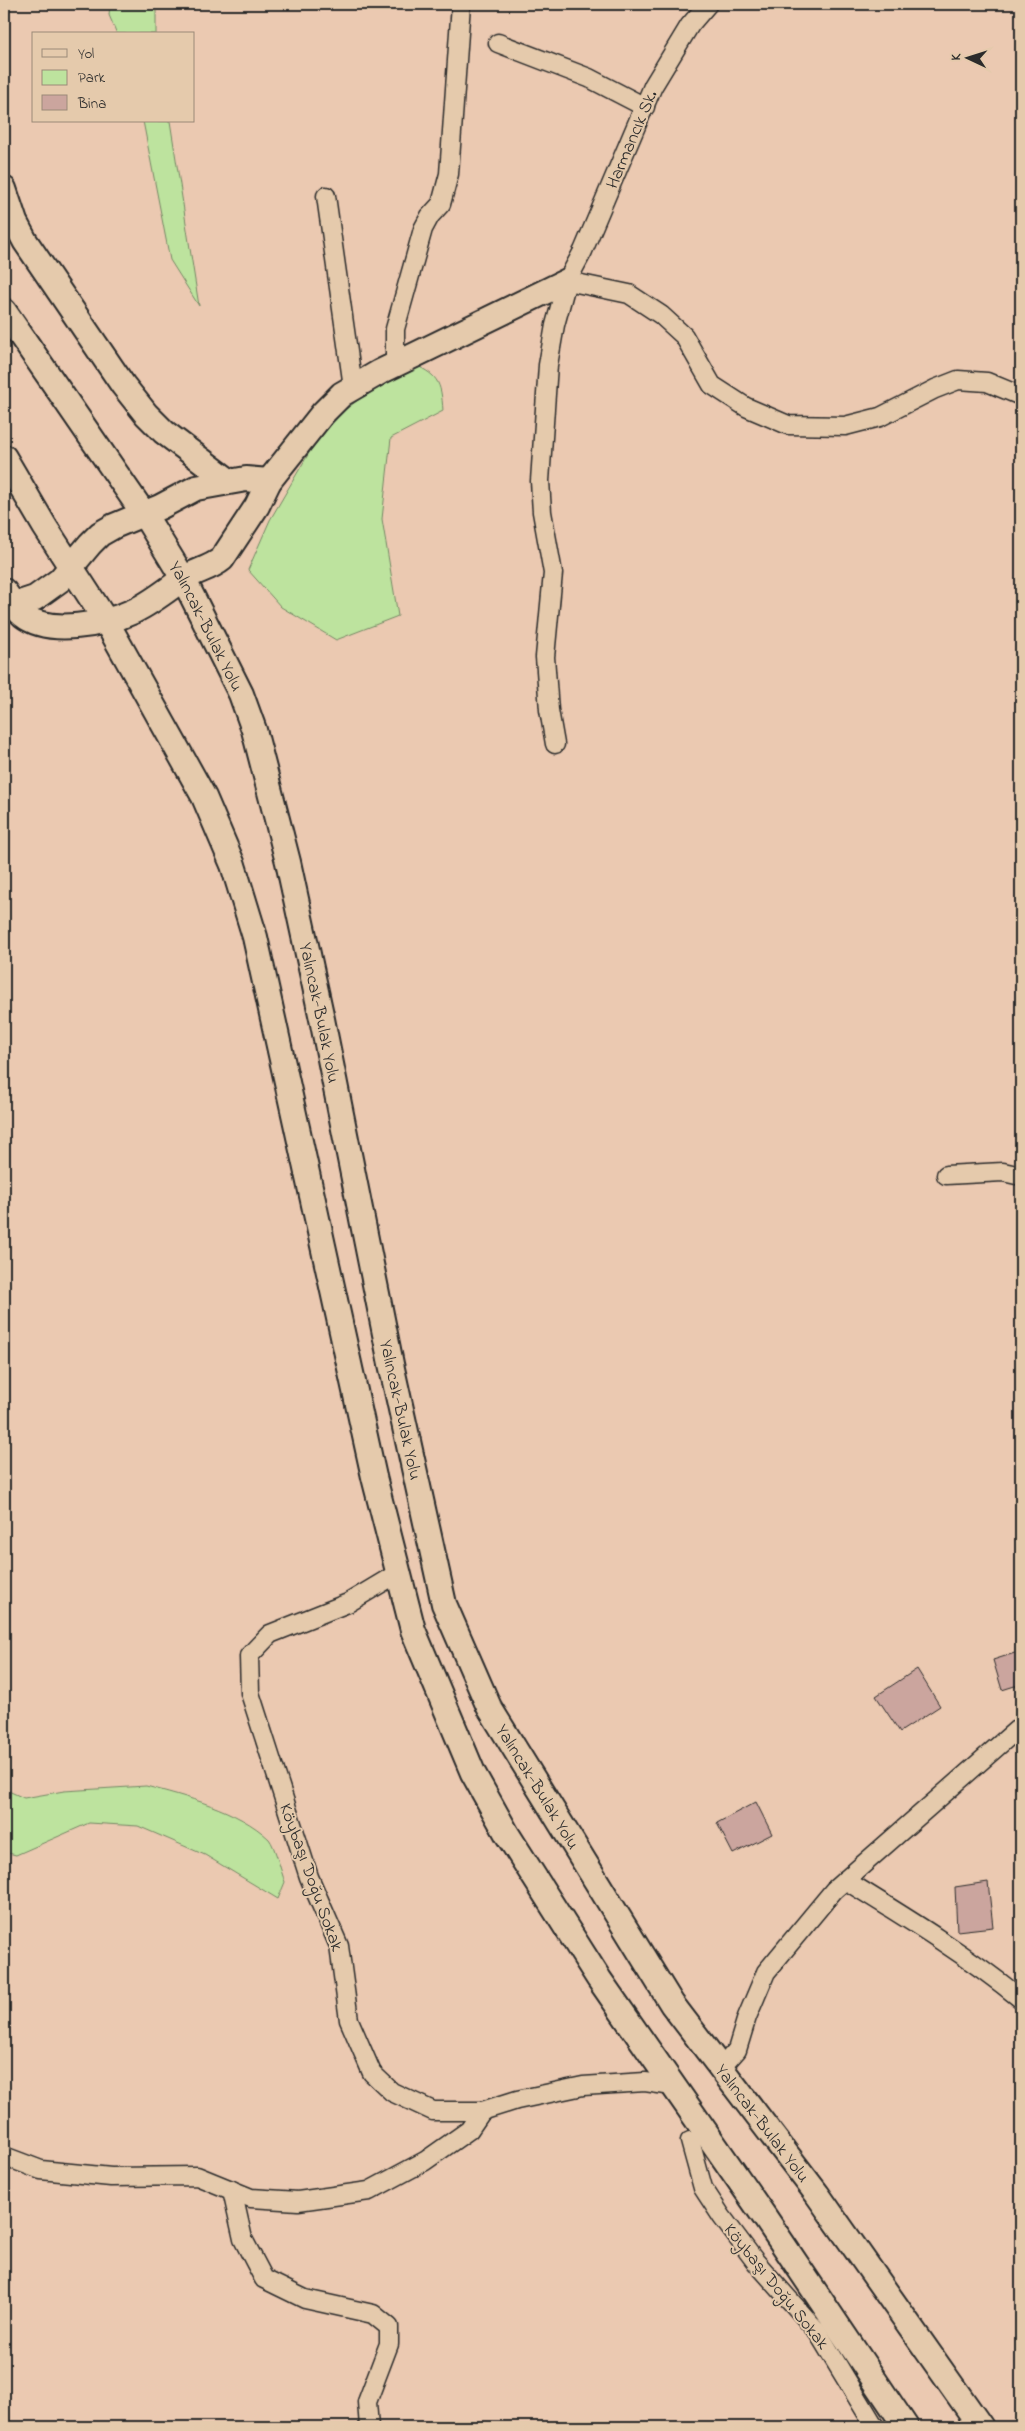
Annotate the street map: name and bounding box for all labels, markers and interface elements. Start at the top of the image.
legend [32,32,195,122]
north arrow [942,32,992,82]
text: Yol [78,43,94,65]
text: K [946,52,967,61]
text: Park [78,67,106,89]
street label: Harmancık Sk. [600,86,665,193]
text: Bina [77,93,106,115]
street label: Yalıncak-Bulak Yolu [161,557,249,696]
street label: Yalıncak-Bulak Yolu [291,941,346,1086]
street label: Yalıncak-Bulak Yolu [371,1338,427,1483]
street label: Yalıncak-Bulak Yolu [488,1720,585,1855]
street label: Köybaşı Doğu Sokak [270,1800,349,1956]
street label: Yalıncak-Bulak Yolu [708,2060,815,2189]
street label: Köybaşı Doğu Sokak [716,2219,835,2357]

